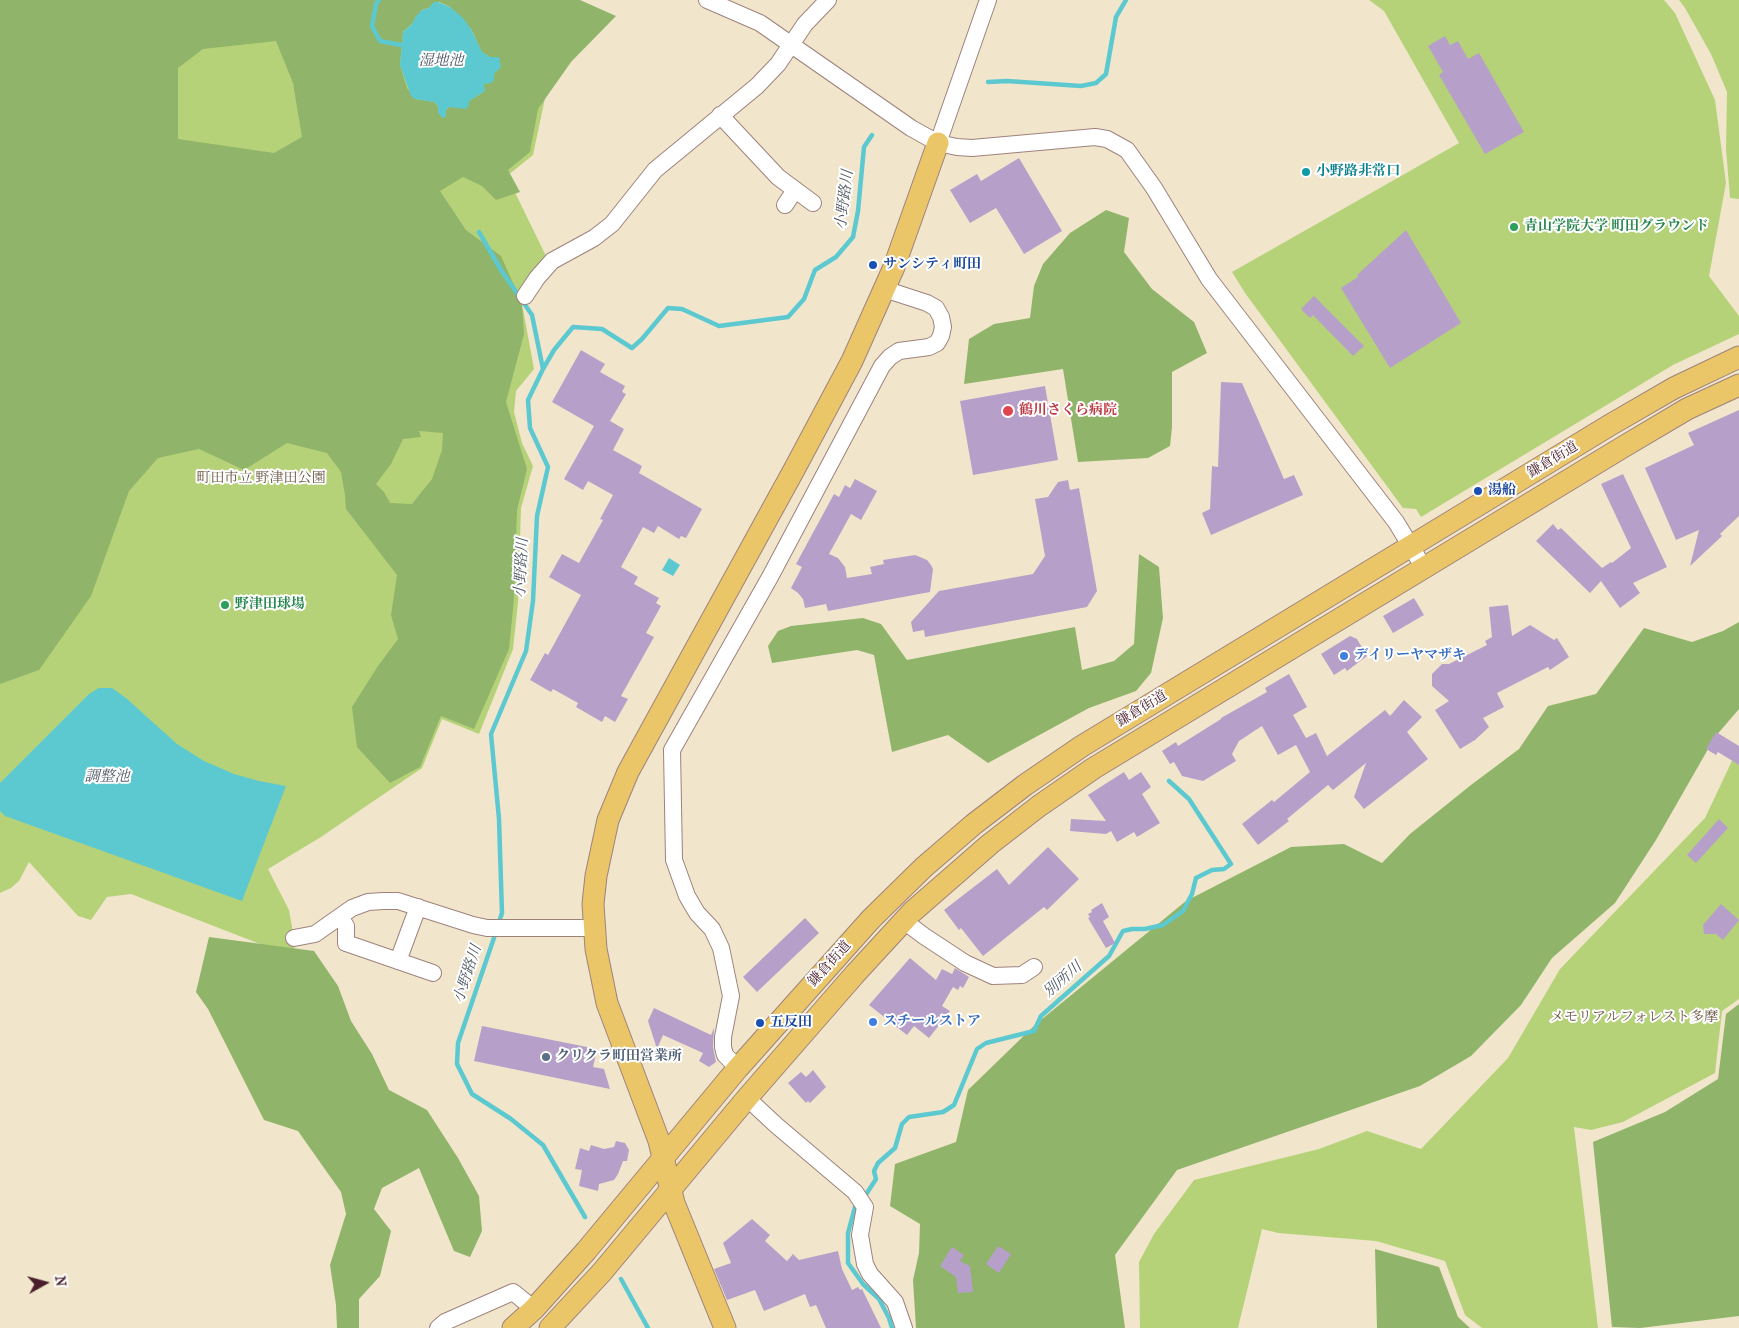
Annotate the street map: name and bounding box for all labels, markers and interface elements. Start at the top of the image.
water label: 湿地池 [419,52,463,70]
place label: 小野路非常口 [1316,164,1400,180]
marker: 小野路非常口 [1300,166,1312,178]
water label: 小野路川 [832,169,858,231]
place label: 青山学院大学 町田グラウンド [1524,219,1709,235]
marker: 青山学院大学 町田グラウンド [1508,221,1520,233]
place label: サンシティ町田 [883,257,981,273]
marker: サンシティ町田 [867,259,879,271]
place label: 鶴川さくら病院 [1019,403,1117,419]
marker: 鶴川さくら病院 [1001,404,1015,418]
street label: 鎌倉街道 [1525,438,1581,482]
park label: 町田市立 野津田公園 [196,471,326,487]
place label: 湯船 [1488,483,1516,499]
marker: 湯船 [1472,485,1484,497]
water label: 小野路川 [511,538,533,598]
place label: 野津田球場 [235,597,305,613]
marker: 野津田球場 [219,599,231,611]
place label: デイリーヤマザキ [1354,648,1466,664]
marker: デイリーヤマザキ [1338,650,1350,662]
street label: 鎌倉街道 [1114,687,1170,731]
water label: 調整池 [85,768,129,786]
street label: 鎌倉街道 [805,938,855,990]
water label: 小野路川 [450,943,486,1005]
water label: 別所川 [1040,958,1086,1002]
park label: メモリアルフォレスト多摩 [1550,1010,1718,1026]
place label: スチールストア [883,1014,981,1030]
place label: 五反田 [770,1015,812,1031]
marker: スチールストア [867,1016,879,1028]
marker: 五反田 [754,1017,766,1029]
place label: クリクラ町田営業所 [556,1049,682,1065]
marker: クリクラ町田営業所 [540,1051,552,1063]
north arrow [20,1258,70,1308]
text: N [51,1275,69,1287]

